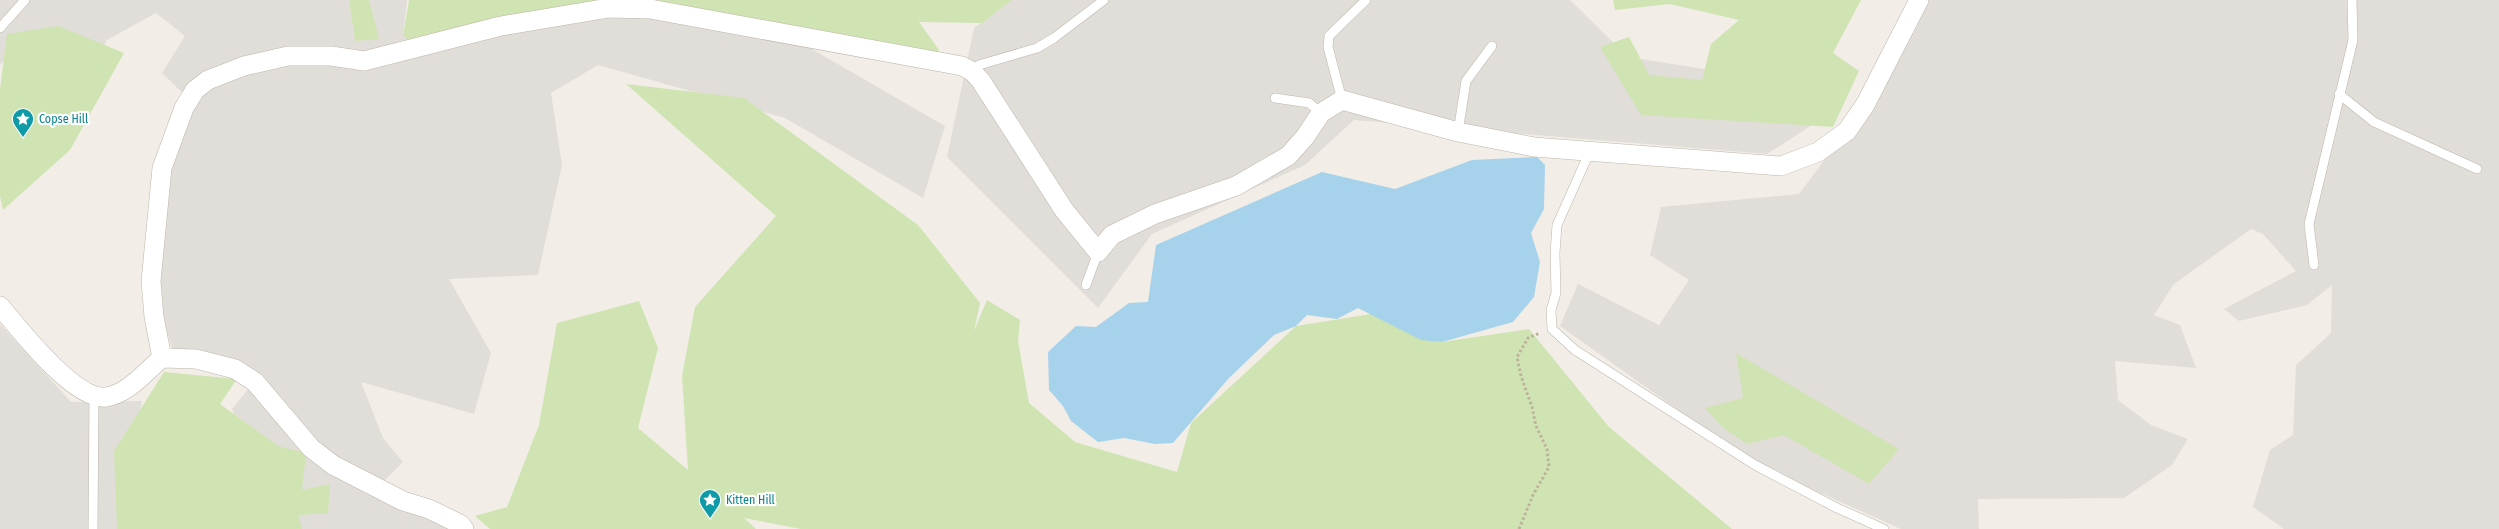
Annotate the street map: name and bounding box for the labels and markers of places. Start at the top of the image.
place icon: Copse Hill [11,107,35,138]
place label: Copse Hill [39,112,88,126]
place icon: Kitten Hill [698,488,722,519]
place label: Kitten Hill [726,493,775,507]

